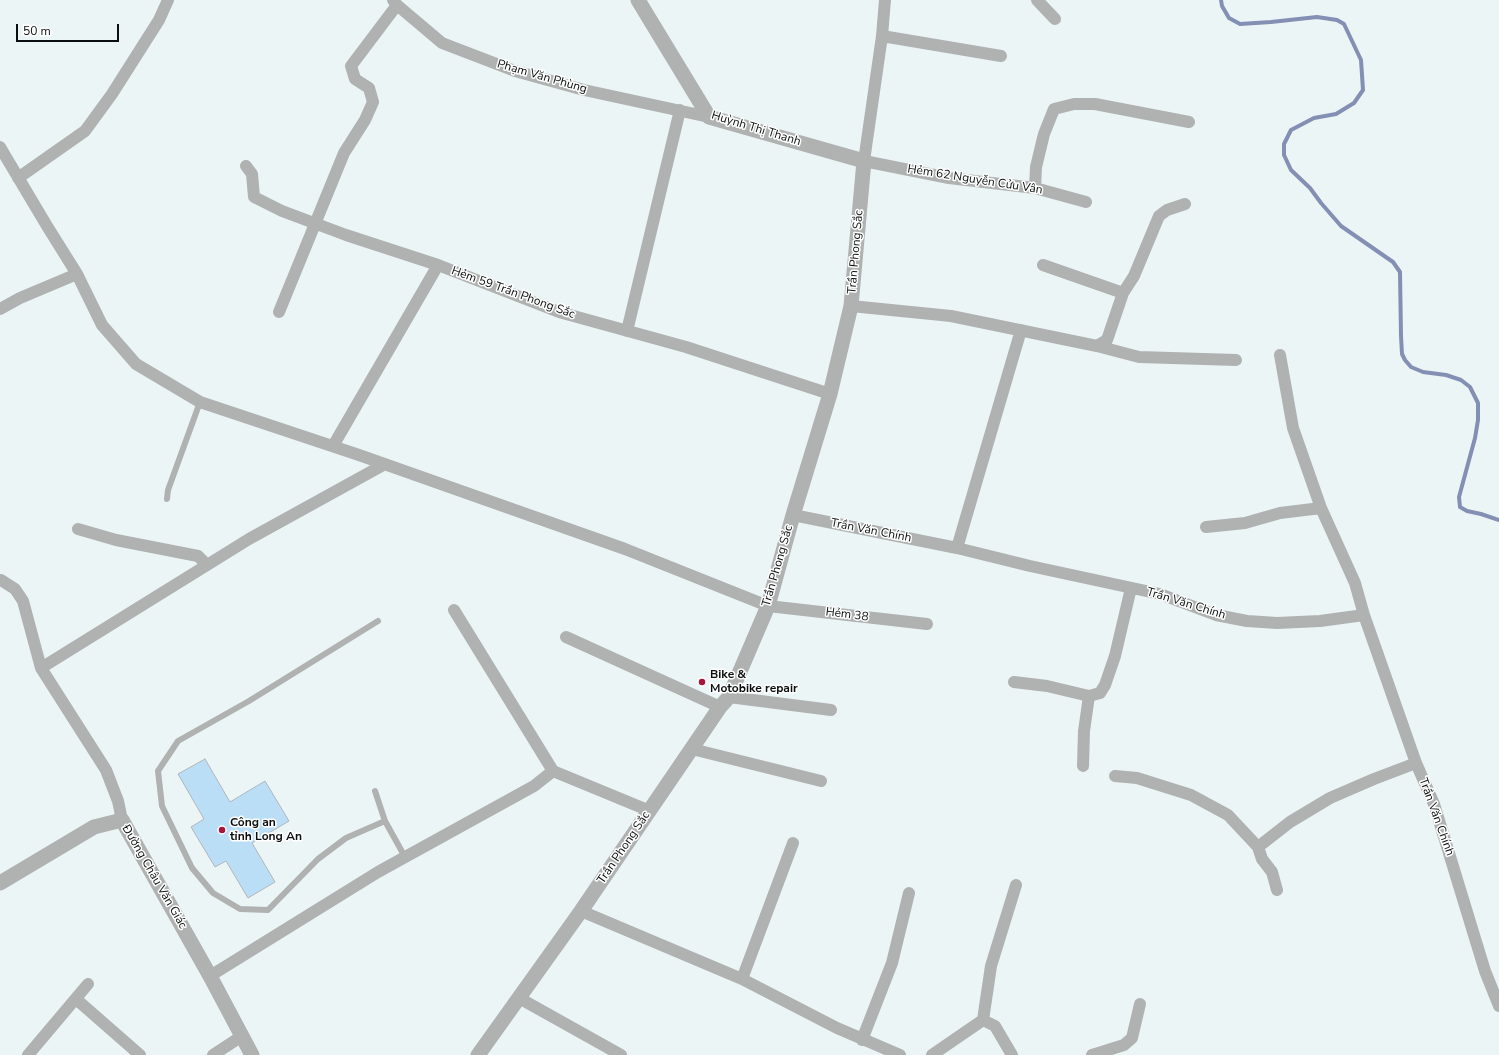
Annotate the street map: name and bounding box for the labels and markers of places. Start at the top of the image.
place label: Bike & Motobike repair [710,668,798,696]
marker: Bike & Motobike repair [697,677,707,687]
place label: Công an tỉnh Long An [230,816,302,844]
marker: Công an tỉnh Long An [217,825,227,835]

